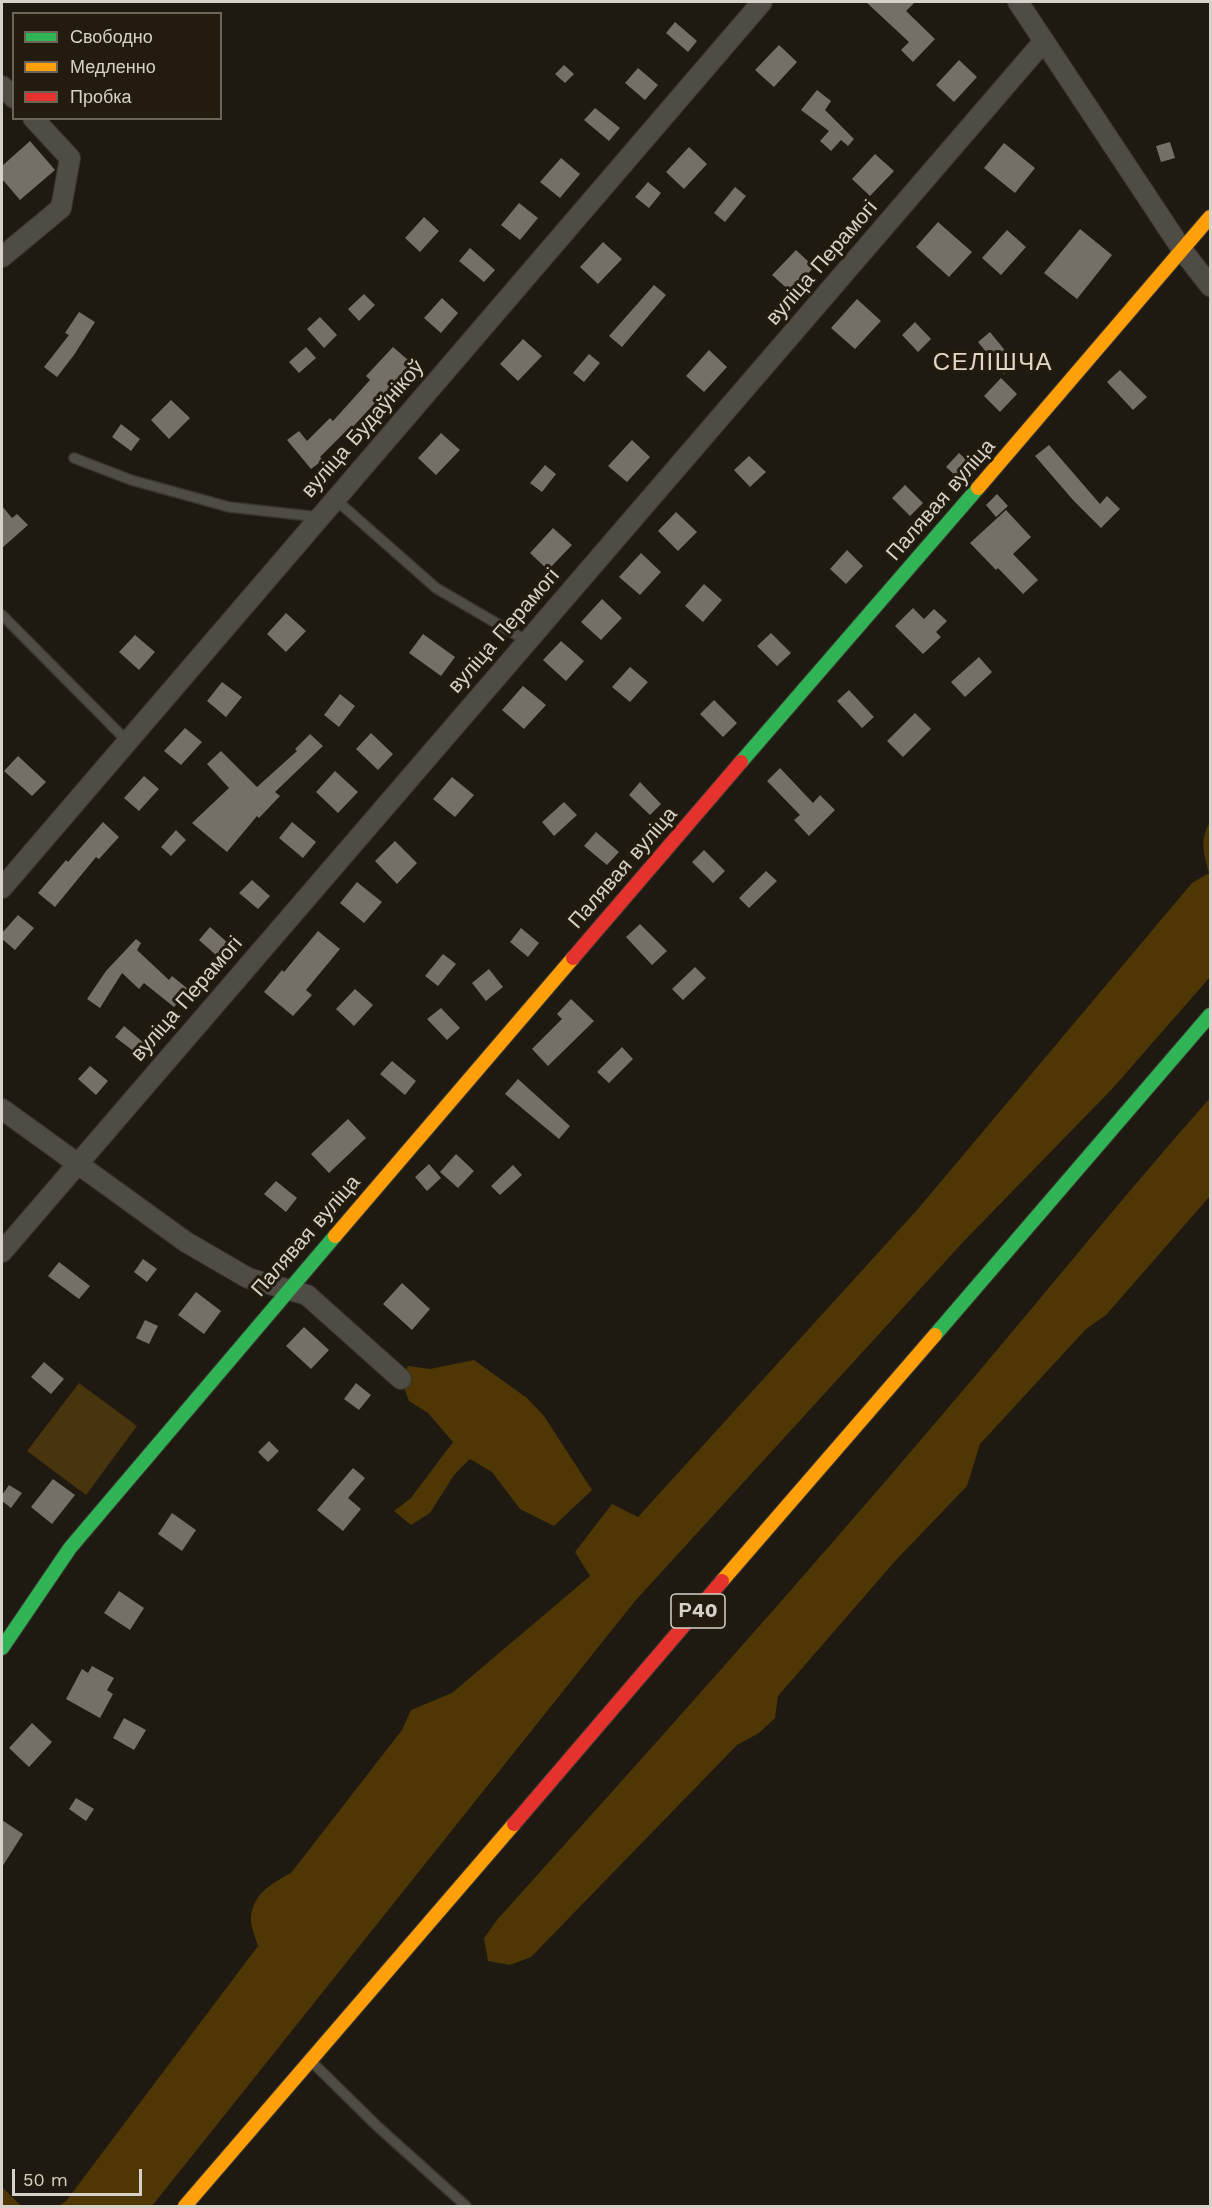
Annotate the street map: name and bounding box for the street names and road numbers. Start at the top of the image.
street label: вуліца Перамогі [761,195,883,331]
street label: вуліца Будаўнікоў [296,355,430,503]
street label: Палявая вуліца [881,434,1001,566]
street label: вуліца Перамогі [443,563,565,699]
street label: Палявая вуліца [563,802,683,934]
street label: вуліца Перамогі [126,931,248,1067]
street label: Палявая вуліца [246,1170,366,1302]
road number: Р40 [671,1594,725,1628]

